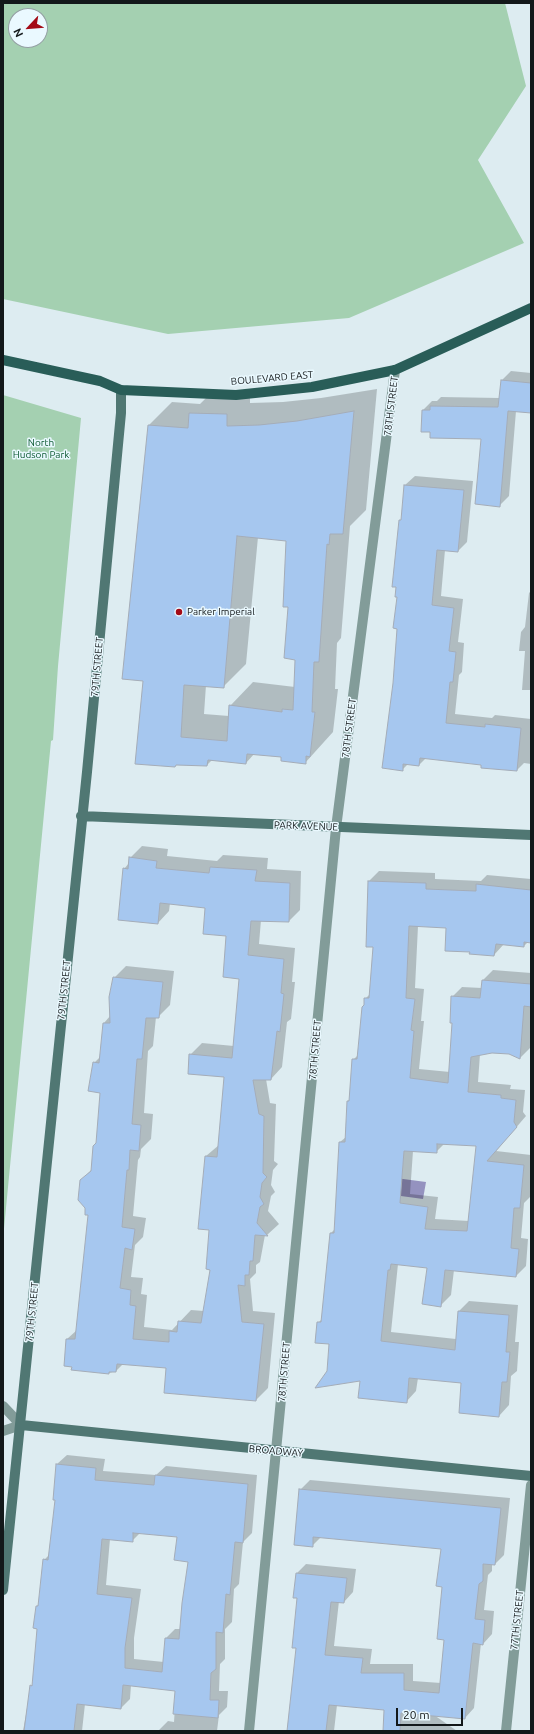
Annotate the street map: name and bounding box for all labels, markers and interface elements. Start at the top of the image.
north arrow [8,8,48,48]
text: N [11,26,25,39]
street label: BOULEVARD EAST [230,368,314,388]
street label: 78TH STREET [381,376,401,436]
park label: North Hudson Park [13,437,69,460]
place label: Parker Imperial [187,606,255,618]
marker: Parker Imperial [174,607,184,617]
street label: 79TH STREET [88,637,106,697]
street label: 78TH STREET [339,698,359,758]
street label: PARK AVENUE [274,819,338,833]
street label: 79TH STREET [55,960,73,1020]
street label: 78TH STREET [306,1020,324,1080]
street label: 79TH STREET [23,1282,41,1342]
street label: 78TH STREET [275,1342,293,1402]
street label: BROADWAY [248,1443,304,1459]
street label: 77TH STREET [508,1590,526,1650]
scale bar [398,1700,465,1726]
text: 20 m [403,1708,430,1721]

